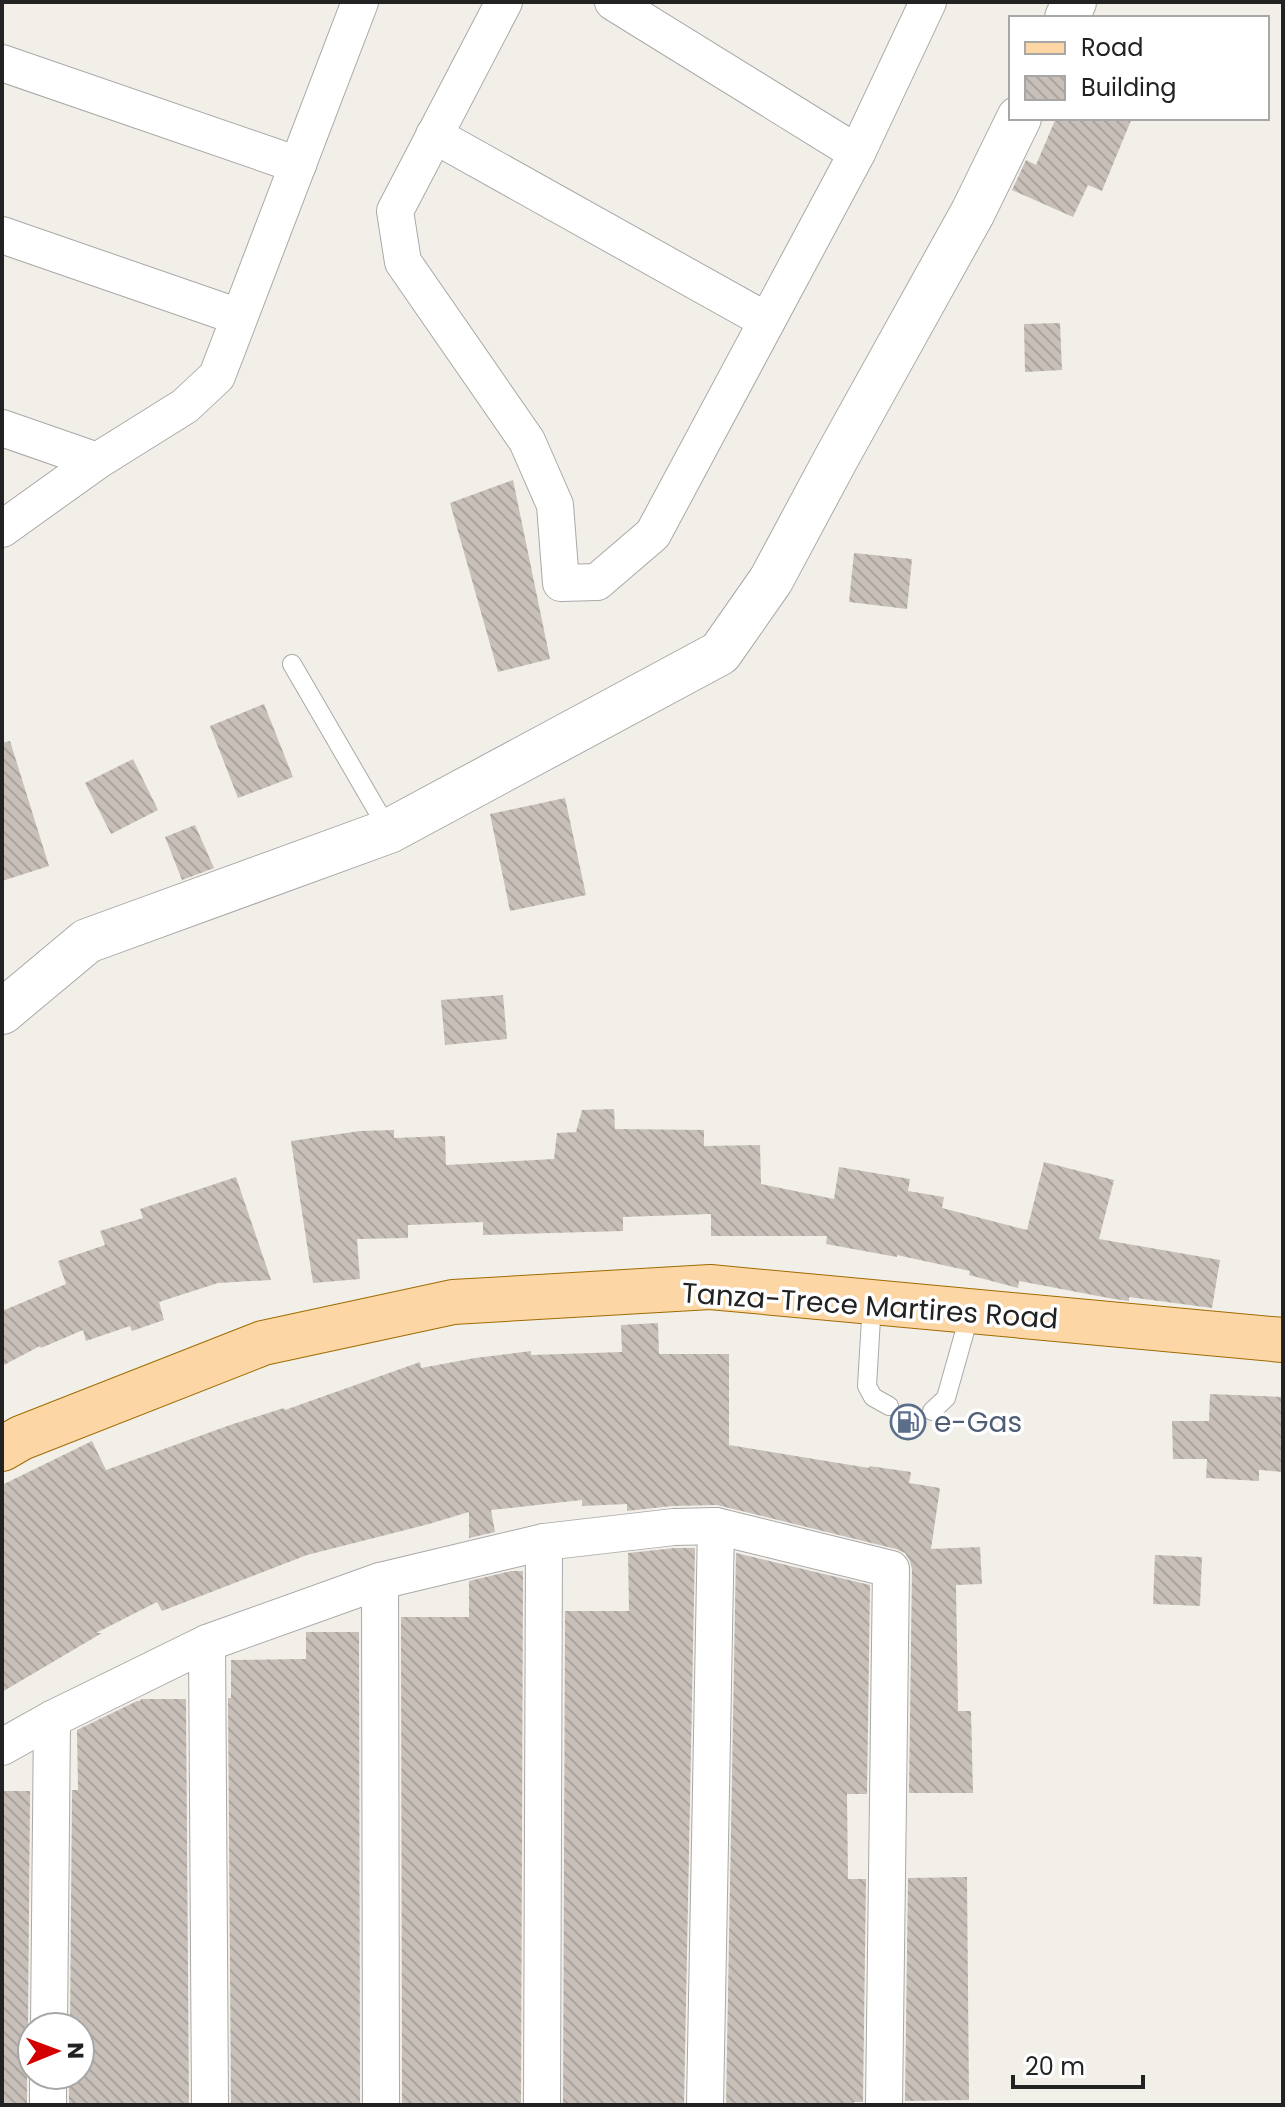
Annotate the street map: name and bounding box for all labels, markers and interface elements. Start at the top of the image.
legend [1009,16,1269,120]
text: Road [1081,31,1143,64]
text: Building [1081,71,1177,104]
street label: Tanza-Trece Martires Road [681,1273,1059,1339]
fuel station icon: e-Gas [889,1403,927,1441]
place label: e-Gas [934,1403,1022,1442]
north arrow [16,2011,96,2091]
scale bar [1013,2039,1143,2089]
text: N [60,2042,91,2059]
text: 20 m [1025,2050,1085,2083]

